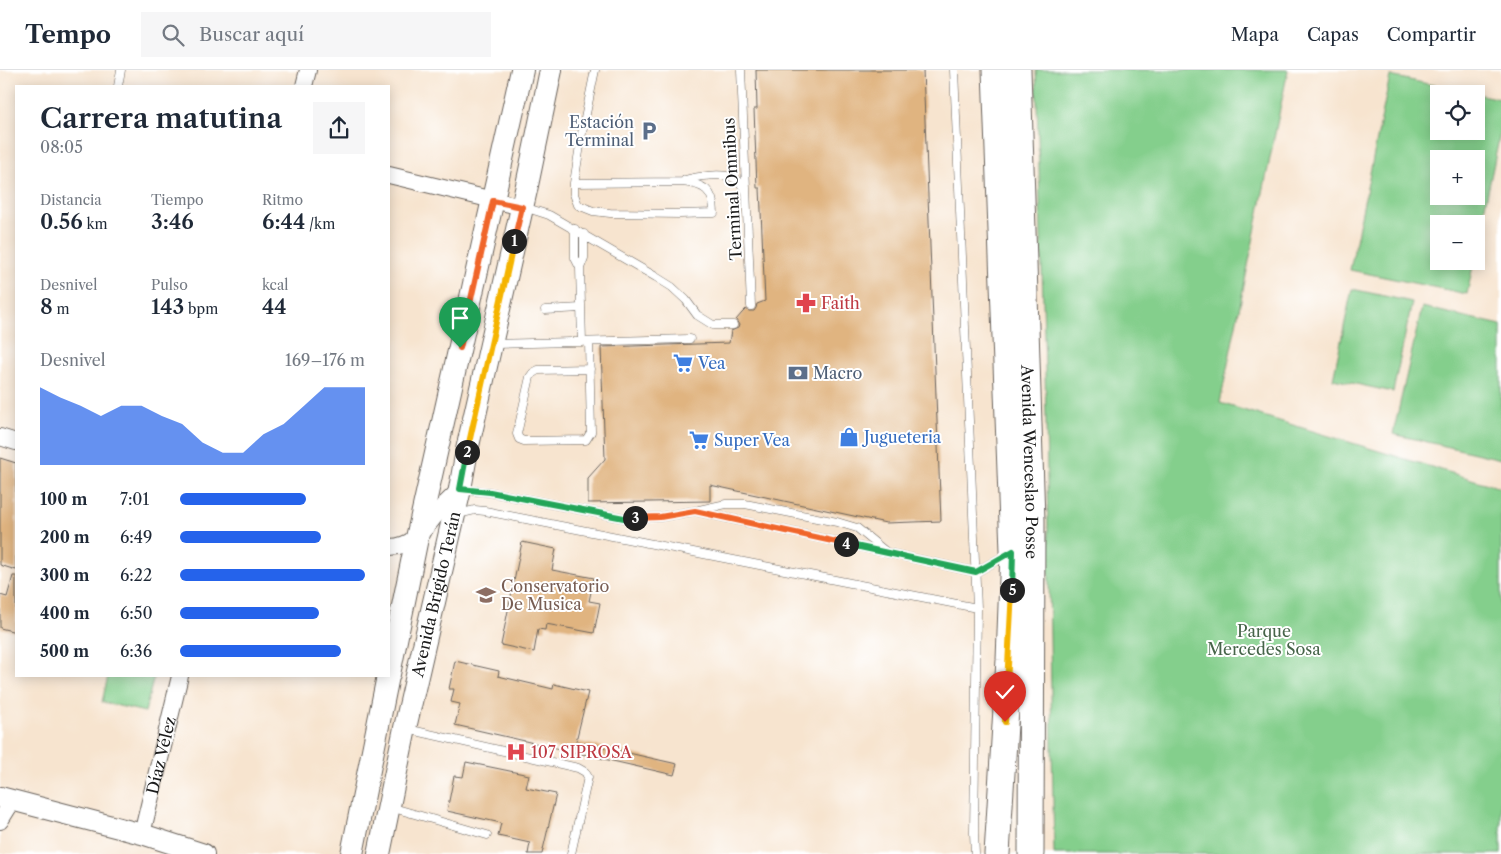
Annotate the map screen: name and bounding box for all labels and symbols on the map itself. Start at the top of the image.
place label: Estación Terminal [565,112,634,150]
street label: Terminal Omnibus [718,117,746,261]
parking icon: Estación Terminal [638,120,660,142]
pin: 1 [502,228,526,254]
pharmacy icon: Faith [795,292,817,314]
place label: Faith [821,293,860,313]
pin [439,297,481,348]
supermarket icon: Vea [672,352,694,374]
place label: Vea [697,353,726,373]
bank icon: Macro [787,362,809,384]
place label: Macro [813,363,862,383]
street label: Avenida Wenceslao Posse [1017,363,1042,559]
shop icon: Jugueteria [838,426,860,448]
place label: Jugueteria [861,427,942,447]
supermarket icon: Super Vea [688,429,710,451]
place label: Super Vea [714,430,790,450]
pin: 2 [454,440,480,464]
pin: 3 [622,506,648,530]
street label: Avenida Brígido Terán [407,509,465,680]
pin: 4 [834,532,858,556]
place label: Conservatorio De Musica [501,576,610,614]
pin: 5 [1000,578,1024,602]
school or university icon: Conservatorio De Musica [475,584,497,606]
park label: Parque Mercedes Sosa [1207,621,1321,659]
pin [984,671,1026,722]
street label: Díaz Vélez [142,714,180,796]
hospital icon: 107 SIPROSA [505,741,527,763]
place label: 107 SIPROSA [531,742,633,762]

